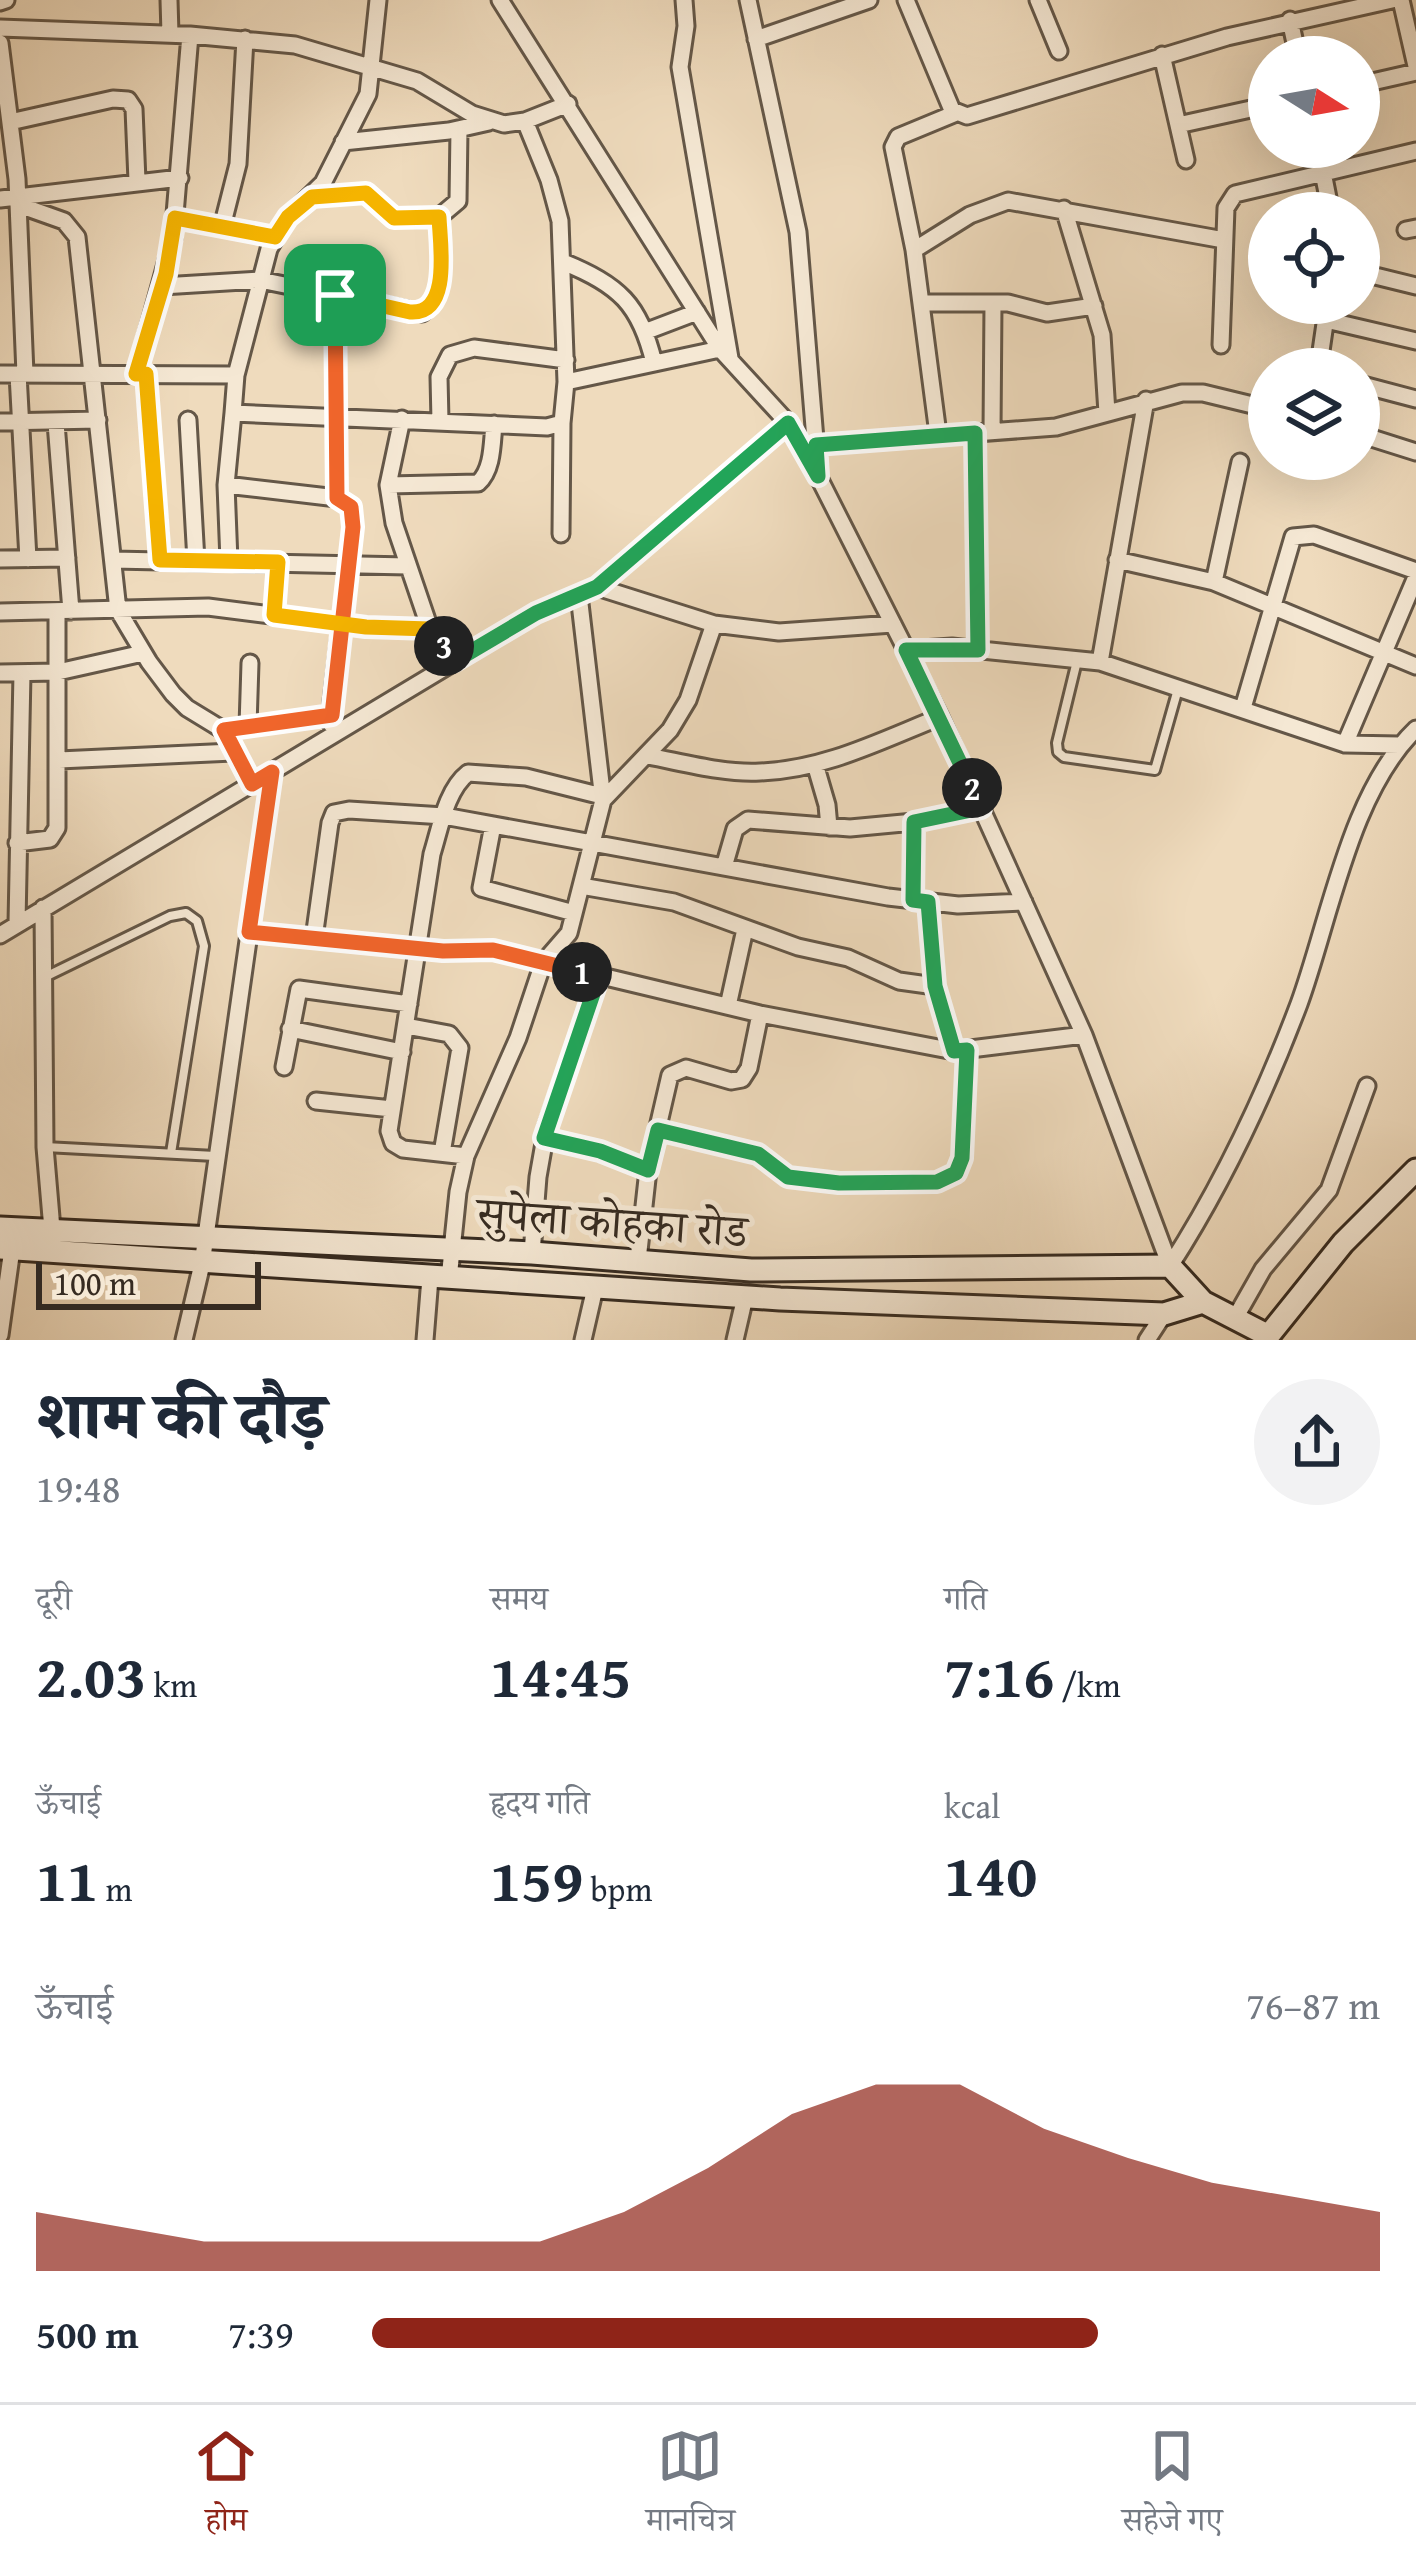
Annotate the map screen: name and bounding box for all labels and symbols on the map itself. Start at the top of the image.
north arrow [1248,36,1380,168]
pin [284,244,386,346]
pin: 3 [414,616,474,676]
pin: 2 [942,758,1002,818]
pin: 1 [552,942,612,1002]
street label: सुपेला कोहका रोड [472,1179,752,1263]
scale bar [36,1256,261,1309]

